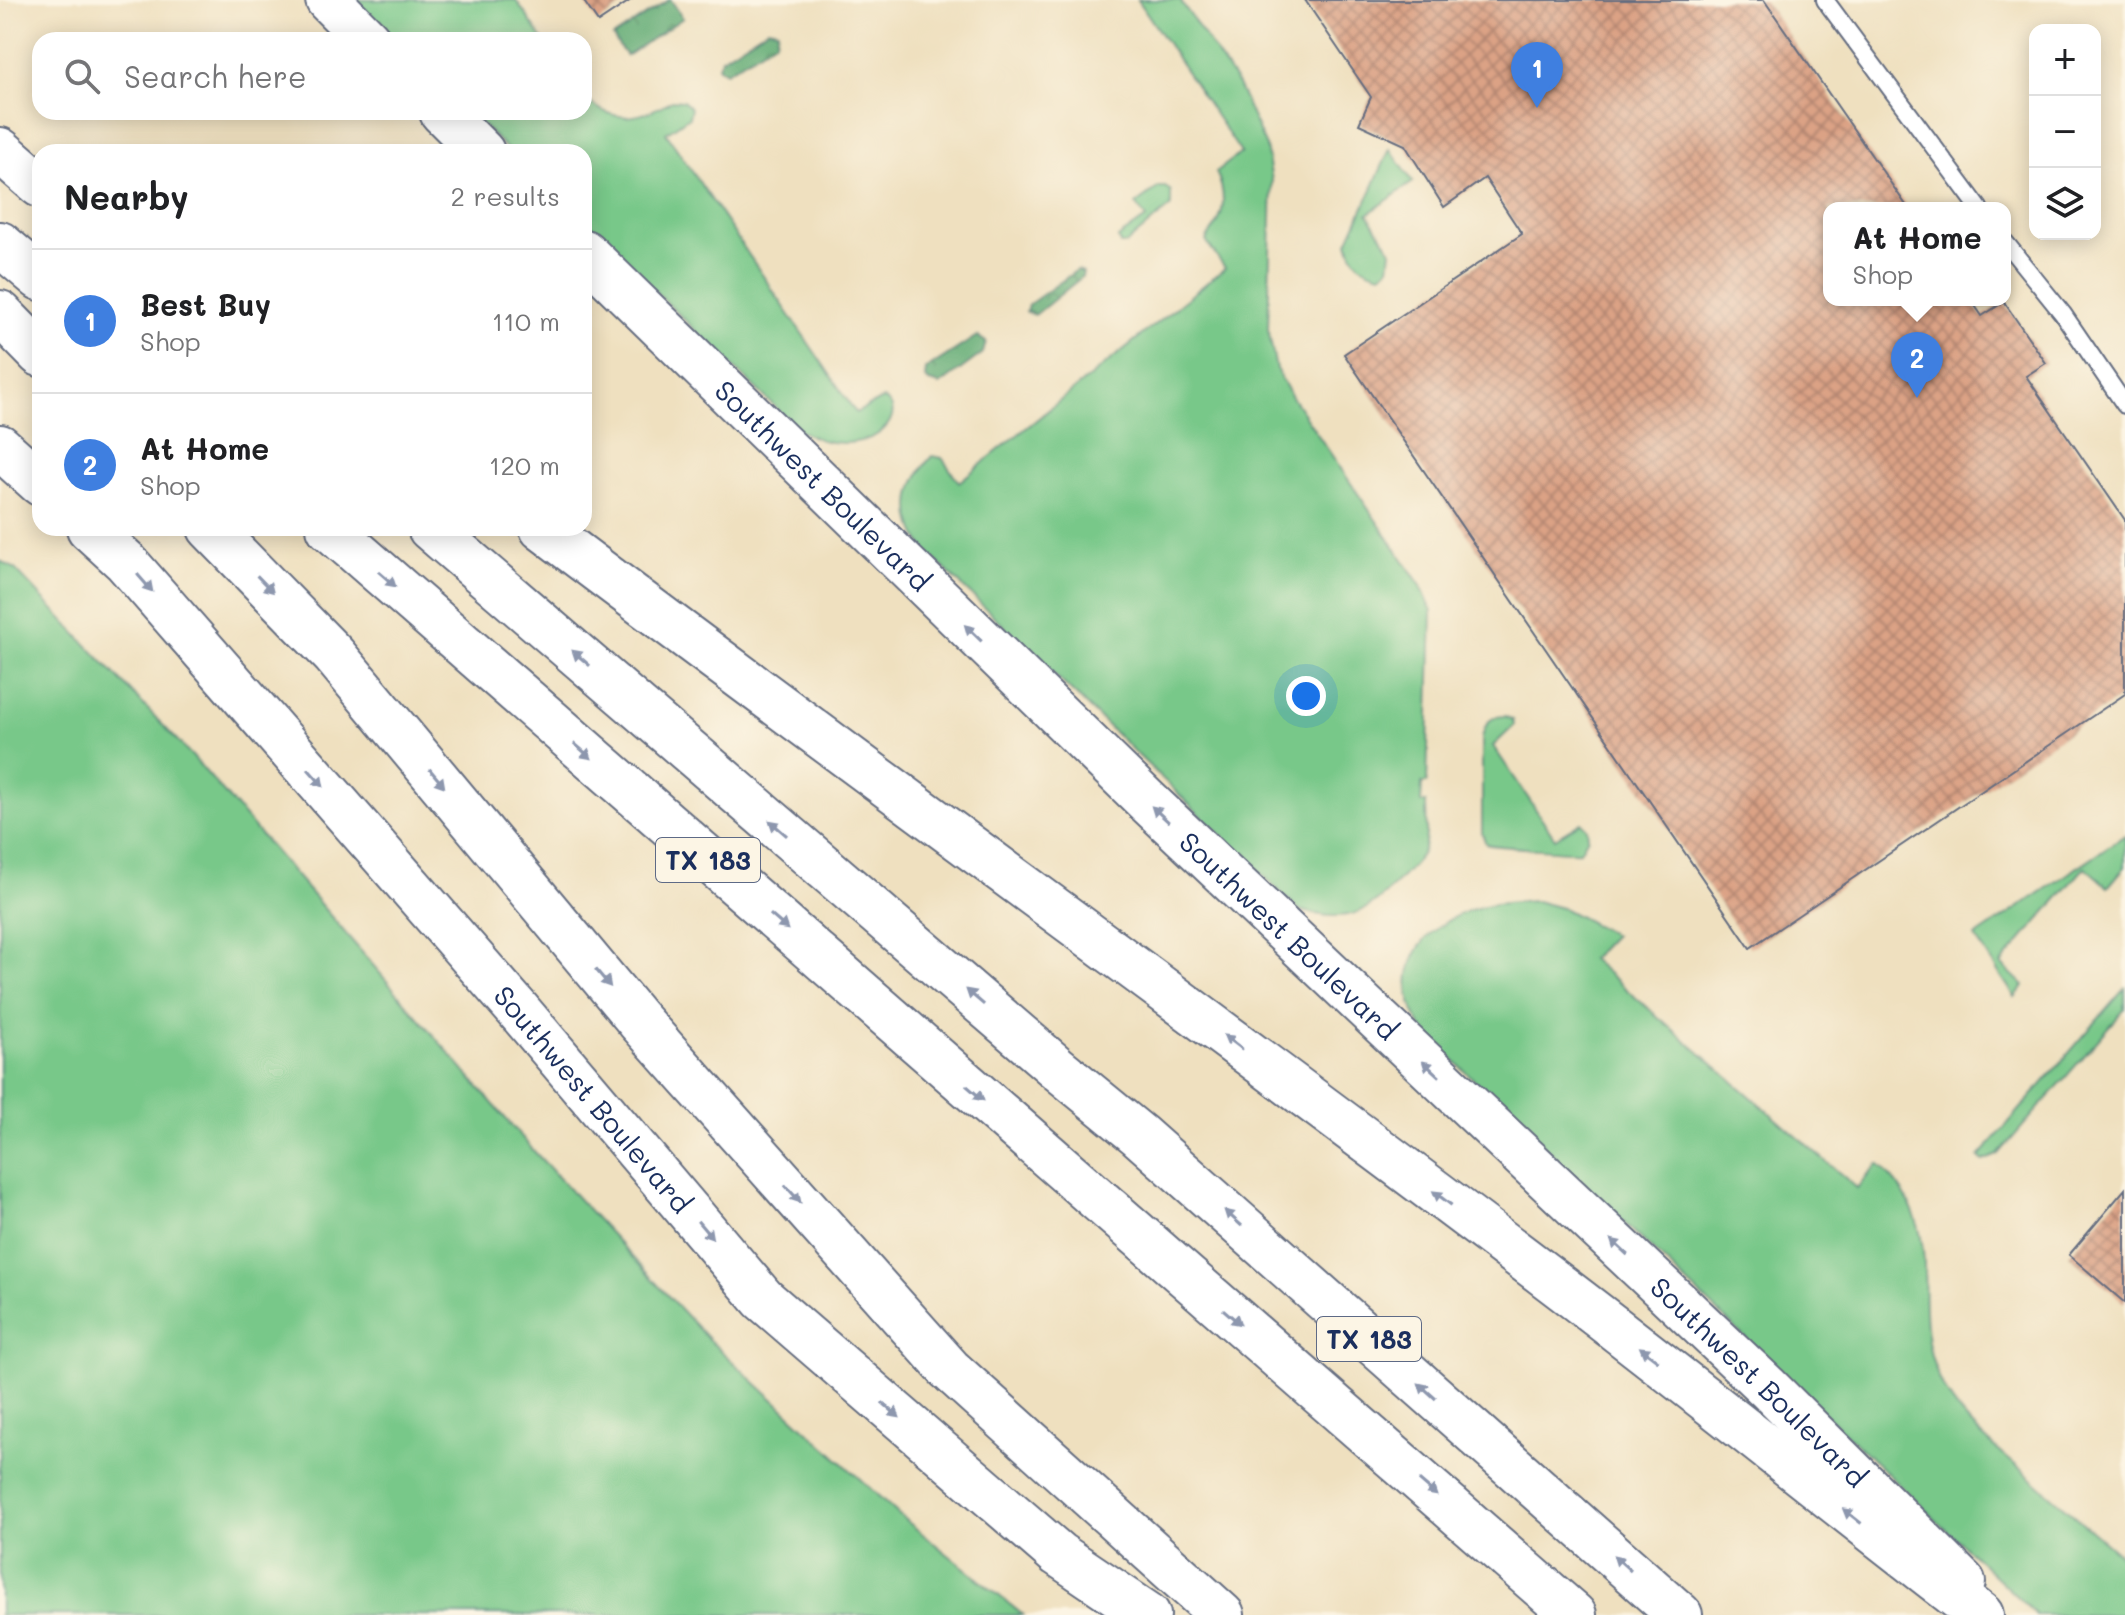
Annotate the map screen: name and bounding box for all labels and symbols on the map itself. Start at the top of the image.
pin: 1 [1511,42,1563,108]
pin: 2 [1891,332,1943,398]
street label: Southwest Boulevard [708,372,939,598]
one-way arrow [378,570,397,588]
one-way arrow [135,573,153,592]
one-way arrow [255,574,274,593]
one-way arrow [964,624,983,643]
one-way arrow [572,650,592,667]
your location [1286,676,1326,716]
one-way arrow [573,741,592,759]
one-way arrow [307,768,324,788]
one-way arrow [428,768,445,788]
one-way arrow [1151,805,1170,823]
one-way arrow [769,820,789,837]
street label: Southwest Boulevard [1172,824,1406,1047]
road number: TX 183 [656,838,760,882]
one-way arrow [768,913,788,930]
one-way arrow [594,968,611,988]
street label: Southwest Boulevard [486,978,700,1220]
one-way arrow [966,989,985,1007]
one-way arrow [1223,1035,1243,1051]
one-way arrow [1421,1060,1440,1078]
one-way arrow [964,1084,984,1101]
one-way arrow [784,1185,802,1204]
one-way arrow [1432,1190,1452,1206]
one-way arrow [1223,1210,1243,1227]
one-way arrow [696,1220,713,1240]
one-way arrow [1610,1239,1629,1257]
street label: Southwest Boulevard [1643,1269,1875,1495]
one-way arrow [1222,1308,1242,1325]
road number: TX 183 [1317,1317,1421,1361]
one-way arrow [1639,1347,1659,1363]
one-way arrow [1418,1382,1437,1400]
one-way arrow [881,1401,901,1418]
one-way arrow [1418,1479,1438,1496]
one-way arrow [1842,1509,1863,1525]
one-way arrow [1612,1555,1631,1573]

